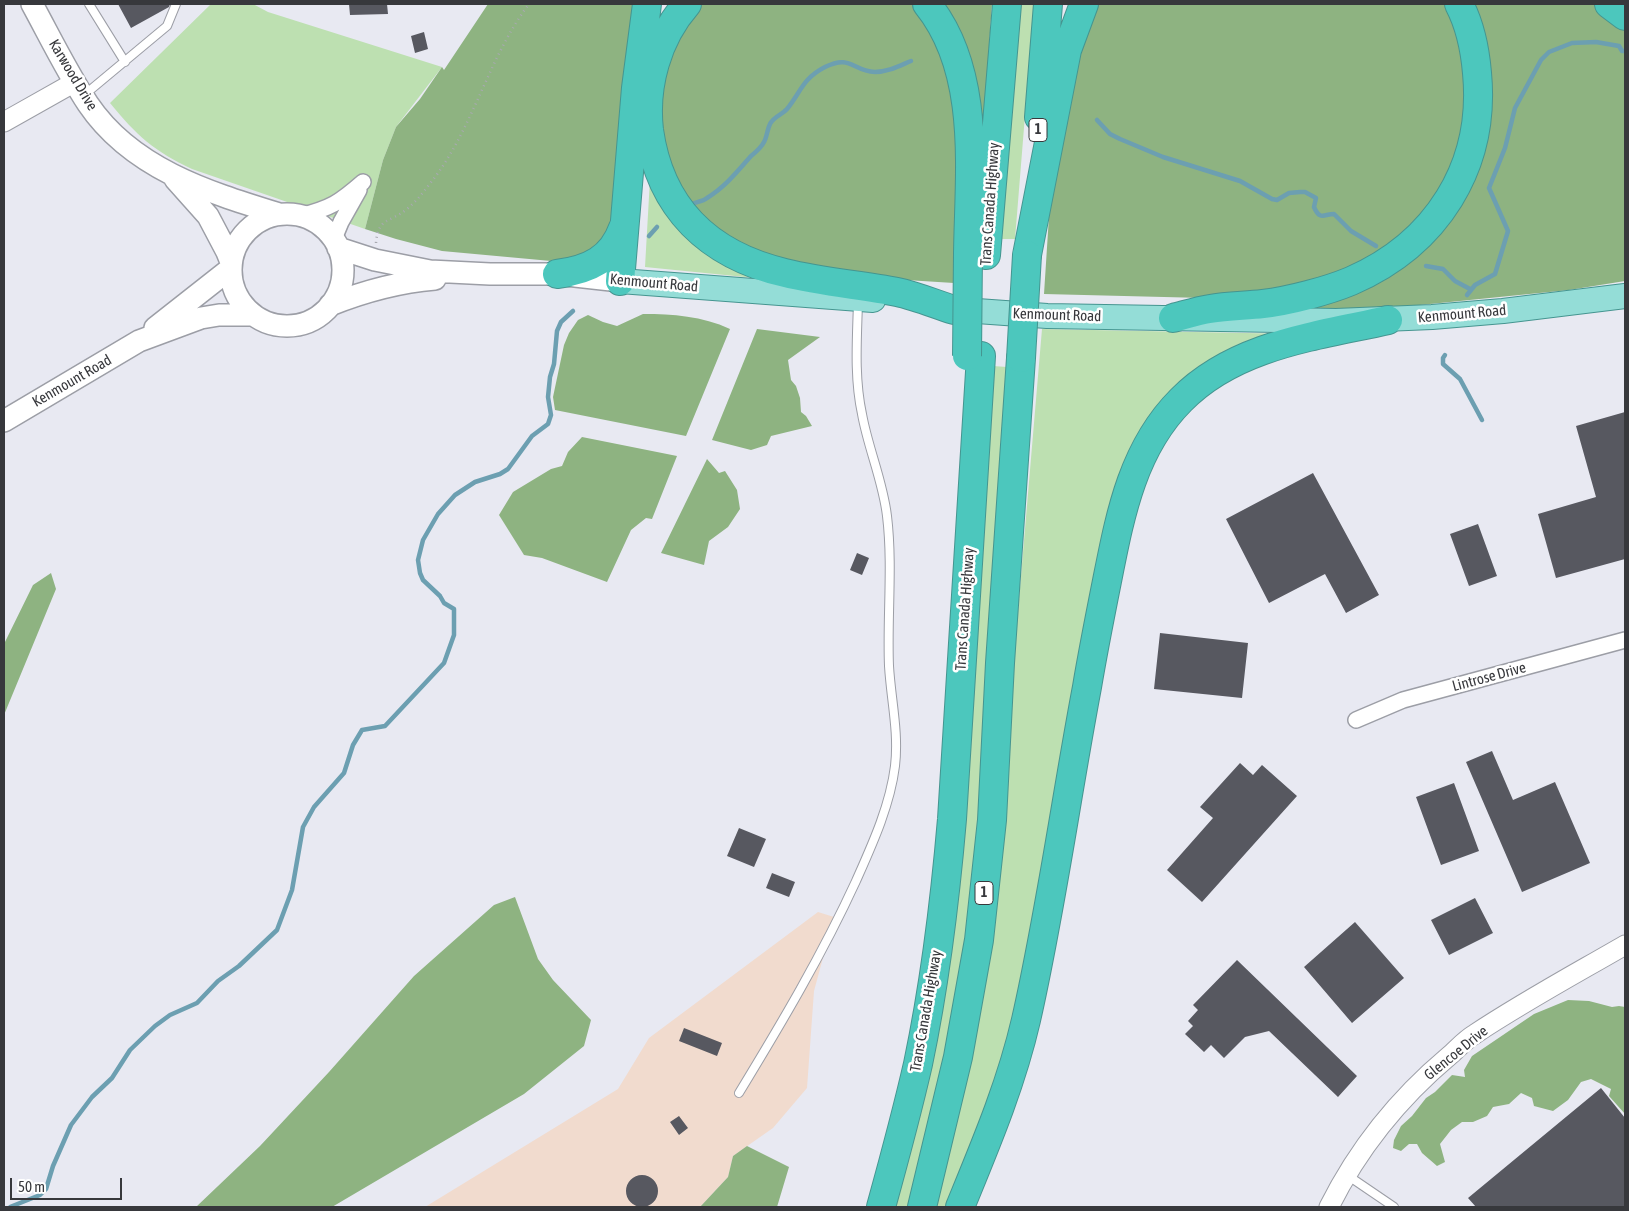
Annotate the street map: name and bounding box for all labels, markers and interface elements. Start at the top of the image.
street label: Karwood Drive [45,36,101,114]
road number: 1 [1029,118,1047,142]
street label: Trans Canada Highway [977,142,1003,266]
street label: Kenmount Road [609,270,699,296]
street label: Kenmount Road [1417,301,1507,327]
street label: Kenmount Road [1012,304,1102,326]
street label: Kenmount Road [29,351,115,411]
street label: Trans Canada Highway [952,547,978,671]
street label: Lintrose Drive [1450,659,1528,695]
road number: 1 [975,881,993,904]
street label: Trans Canada Highway [906,949,946,1073]
street label: Glencoe Drive [1421,1022,1491,1084]
scale bar [12,1168,125,1200]
text: 50 m [18,1178,45,1195]

